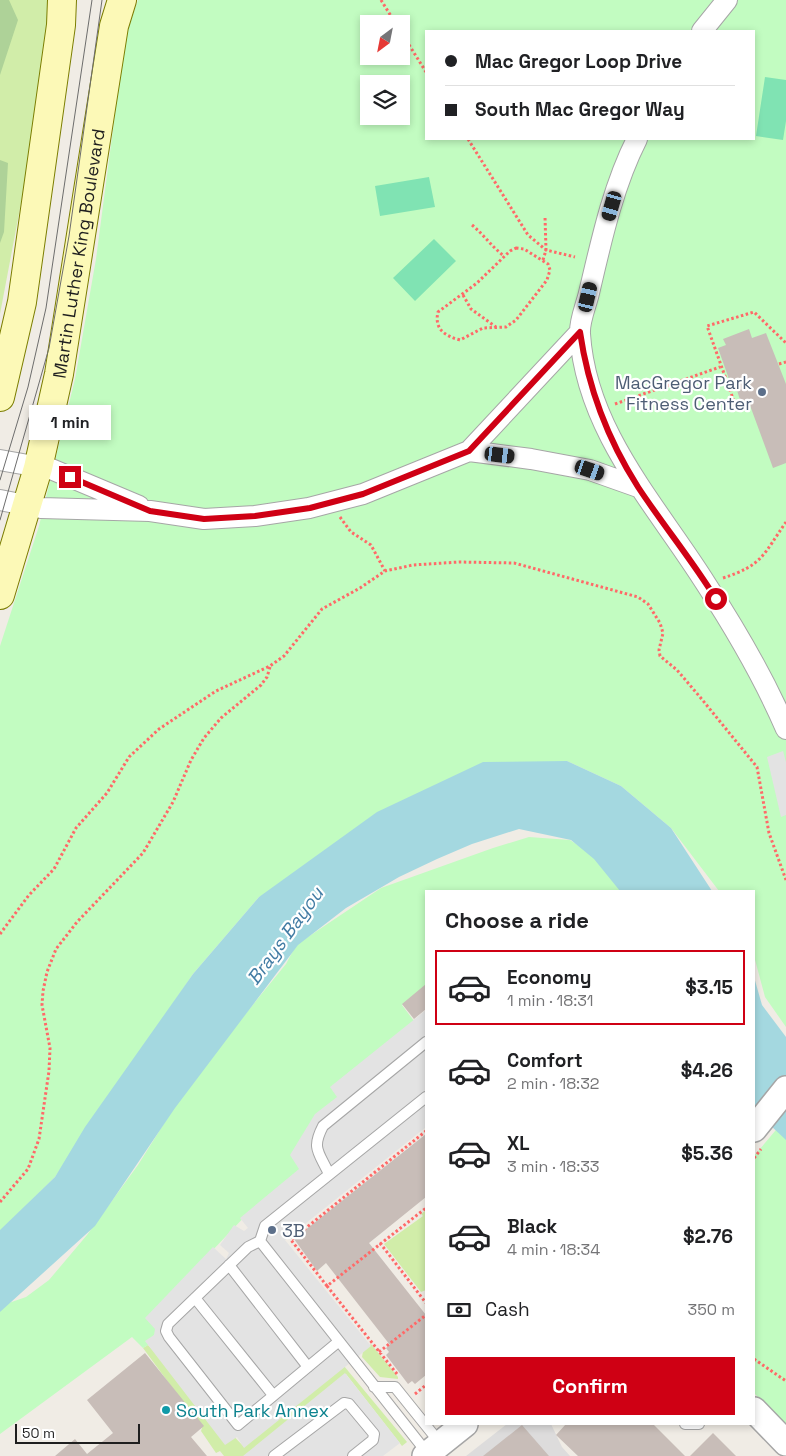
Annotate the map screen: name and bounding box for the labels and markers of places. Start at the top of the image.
place label: MacGregor Park Fitness Center [615,371,752,415]
marker: MacGregor Park Fitness Center [756,386,768,398]
place label: 3B [282,1219,305,1242]
marker: 3B [266,1224,278,1236]
place label: South Park Annex [176,1399,329,1422]
marker: South Park Annex [160,1404,172,1416]

